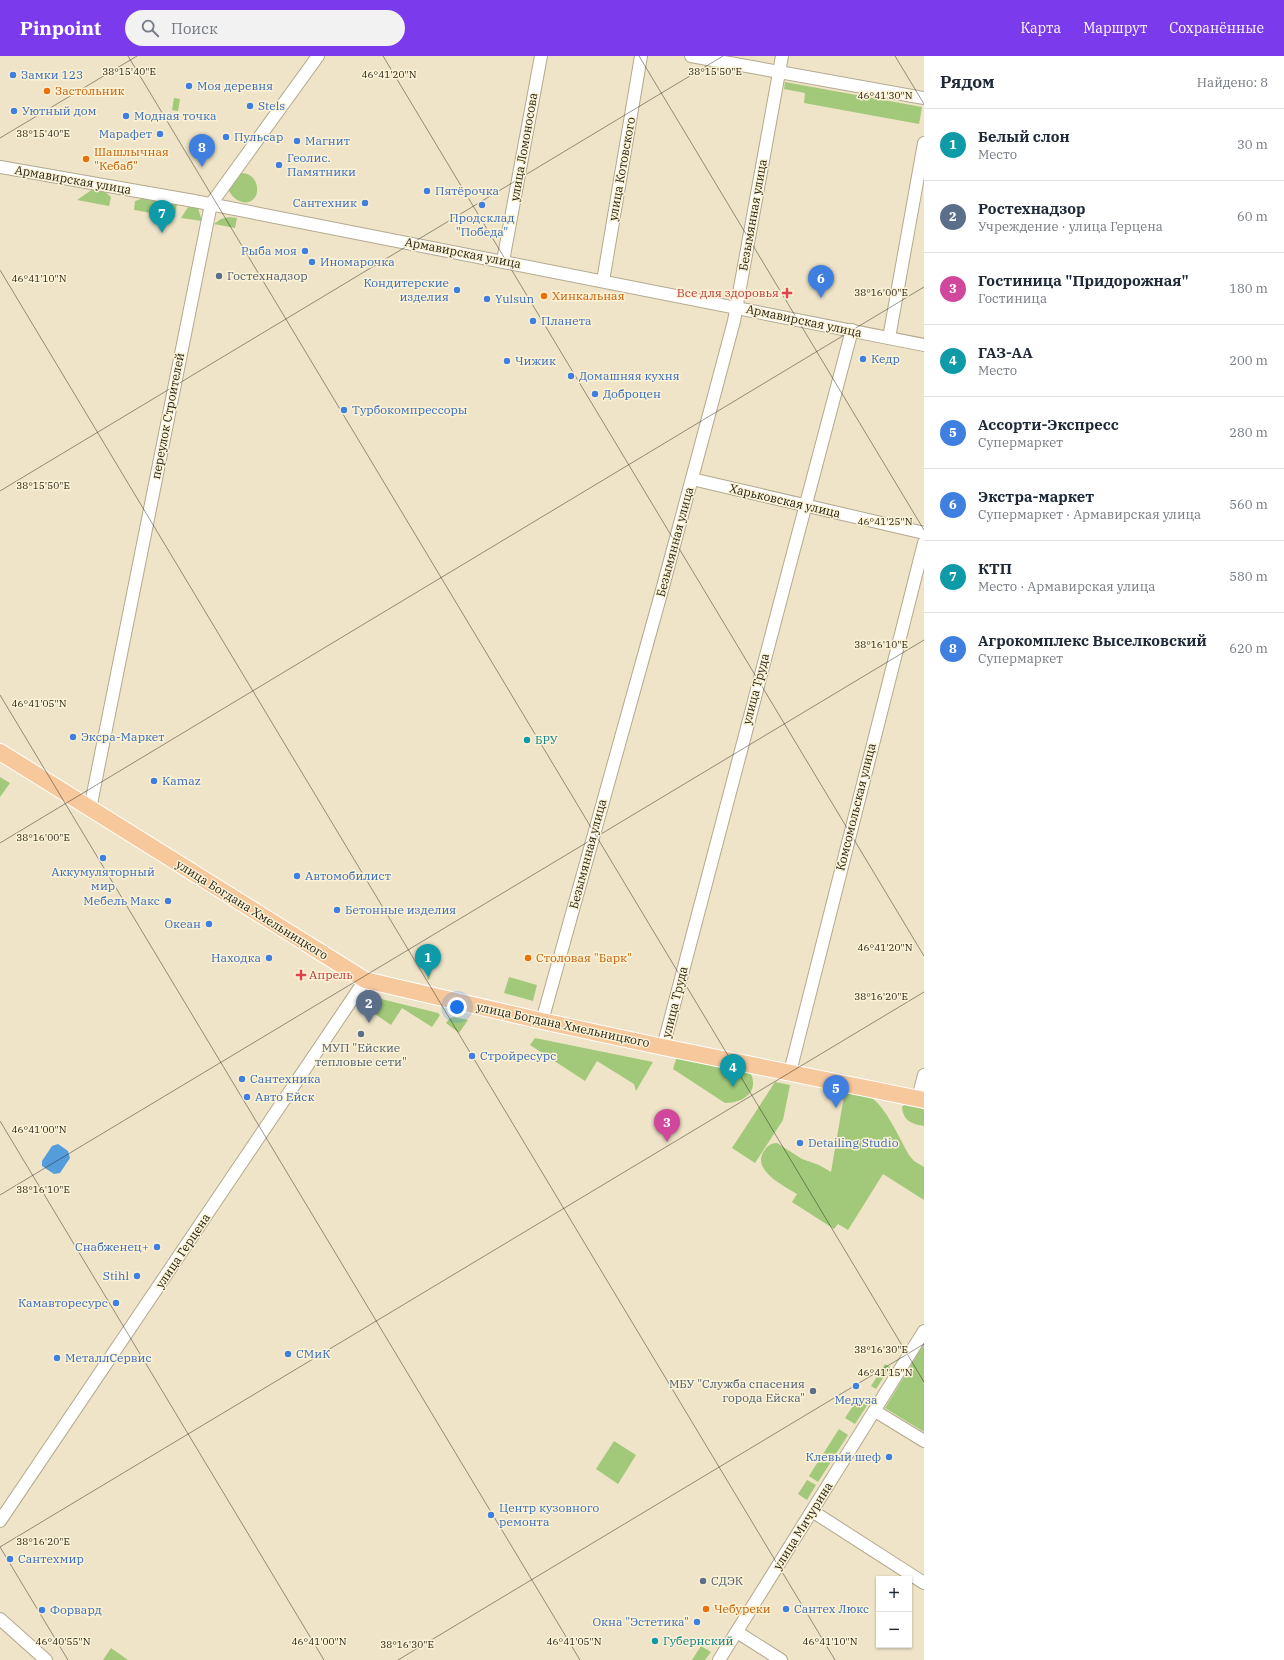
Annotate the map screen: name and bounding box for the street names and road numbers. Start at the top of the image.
street label: улица Ломоносова [507,91,541,202]
street label: улица Котовского [605,116,638,222]
street label: Безымянная улица [735,157,770,272]
street label: Армавирская улица [14,162,133,197]
street label: Армавирская улица [404,234,523,271]
street label: Армавирская улица [745,301,864,340]
street label: переулок Строителей [148,351,187,480]
street label: Харьковская улица [728,480,843,521]
street label: Безымянная улица [653,485,697,599]
street label: улица Труда [739,651,772,726]
street label: Комсомольская улица [832,741,879,872]
street label: Безымянная улица [566,797,610,911]
street label: улица Богдана Хмельницкого [173,856,331,963]
street label: улица Труда [658,964,691,1039]
street label: улица Богдана Хмельницкого [475,999,651,1050]
street label: улица Герцена [152,1210,213,1291]
street label: улица Мичурина [770,1479,836,1572]

